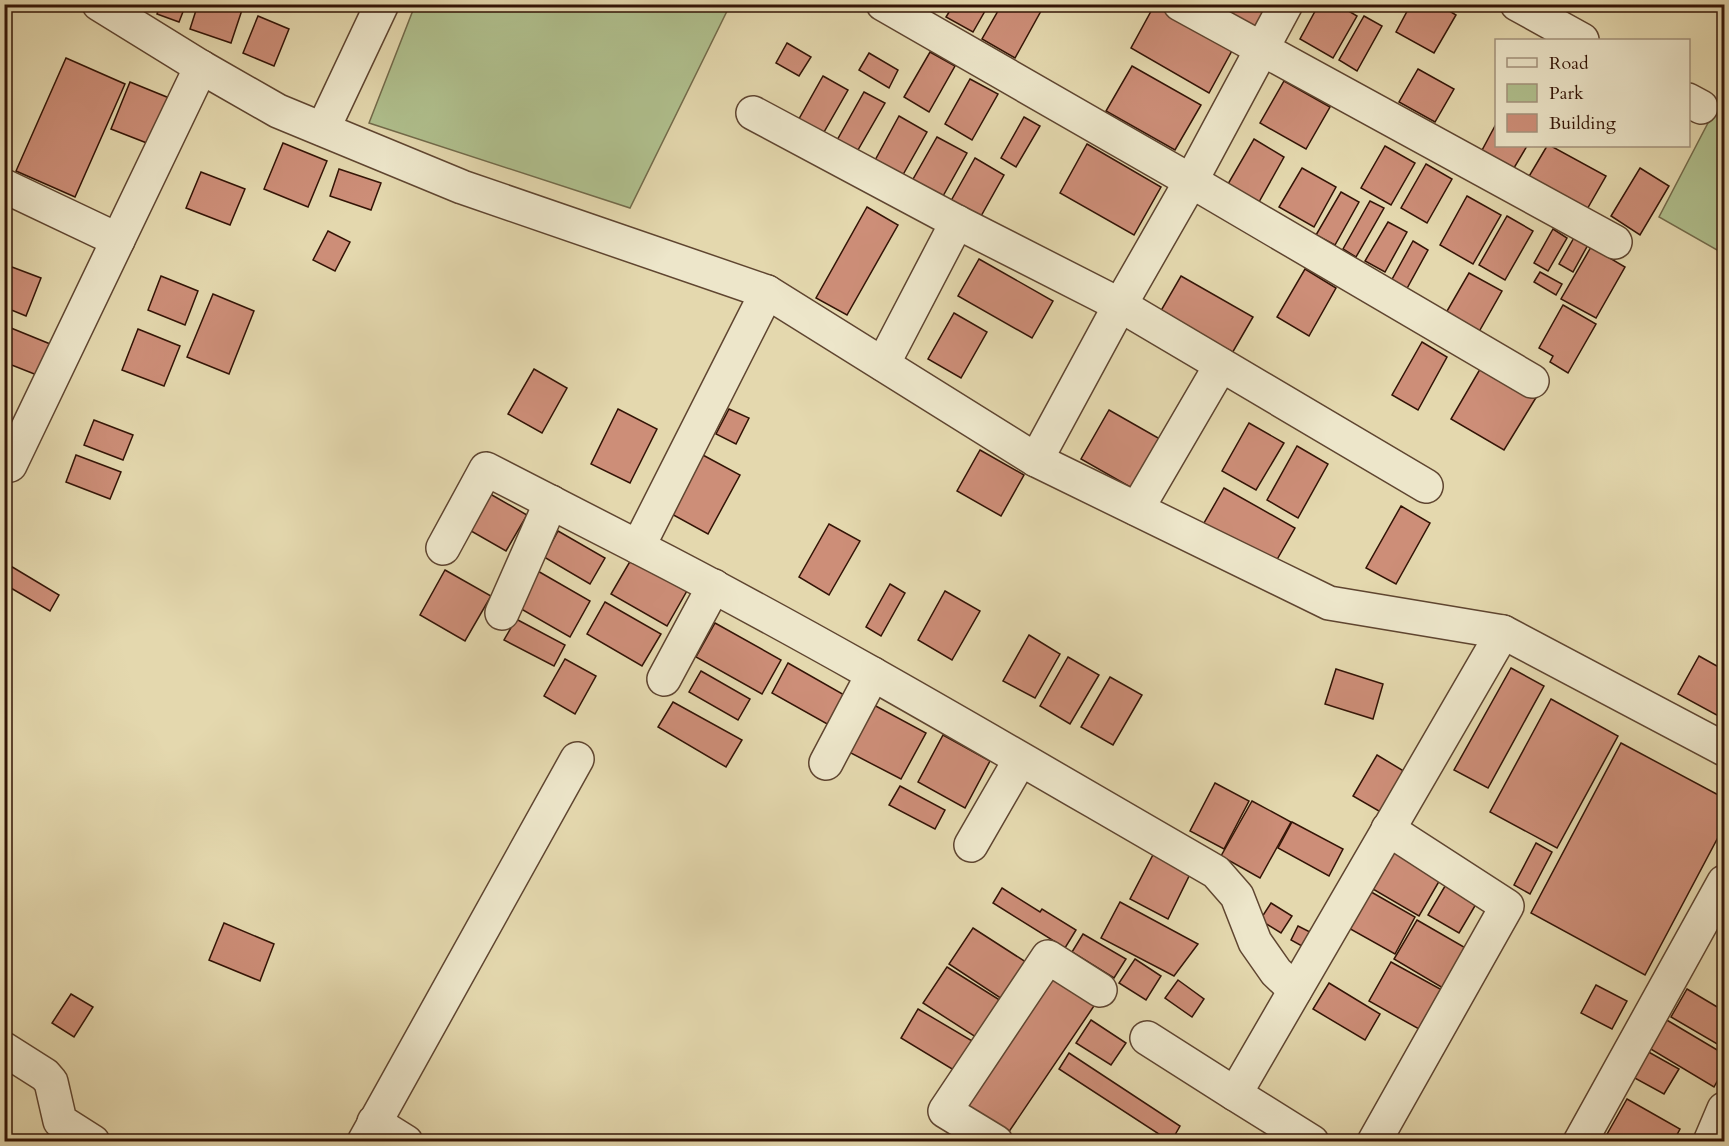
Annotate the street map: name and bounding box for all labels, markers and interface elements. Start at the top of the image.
legend [1495,39,1690,147]
text: Road [1549,51,1589,76]
text: Park [1549,81,1584,106]
text: Building [1549,111,1617,136]

